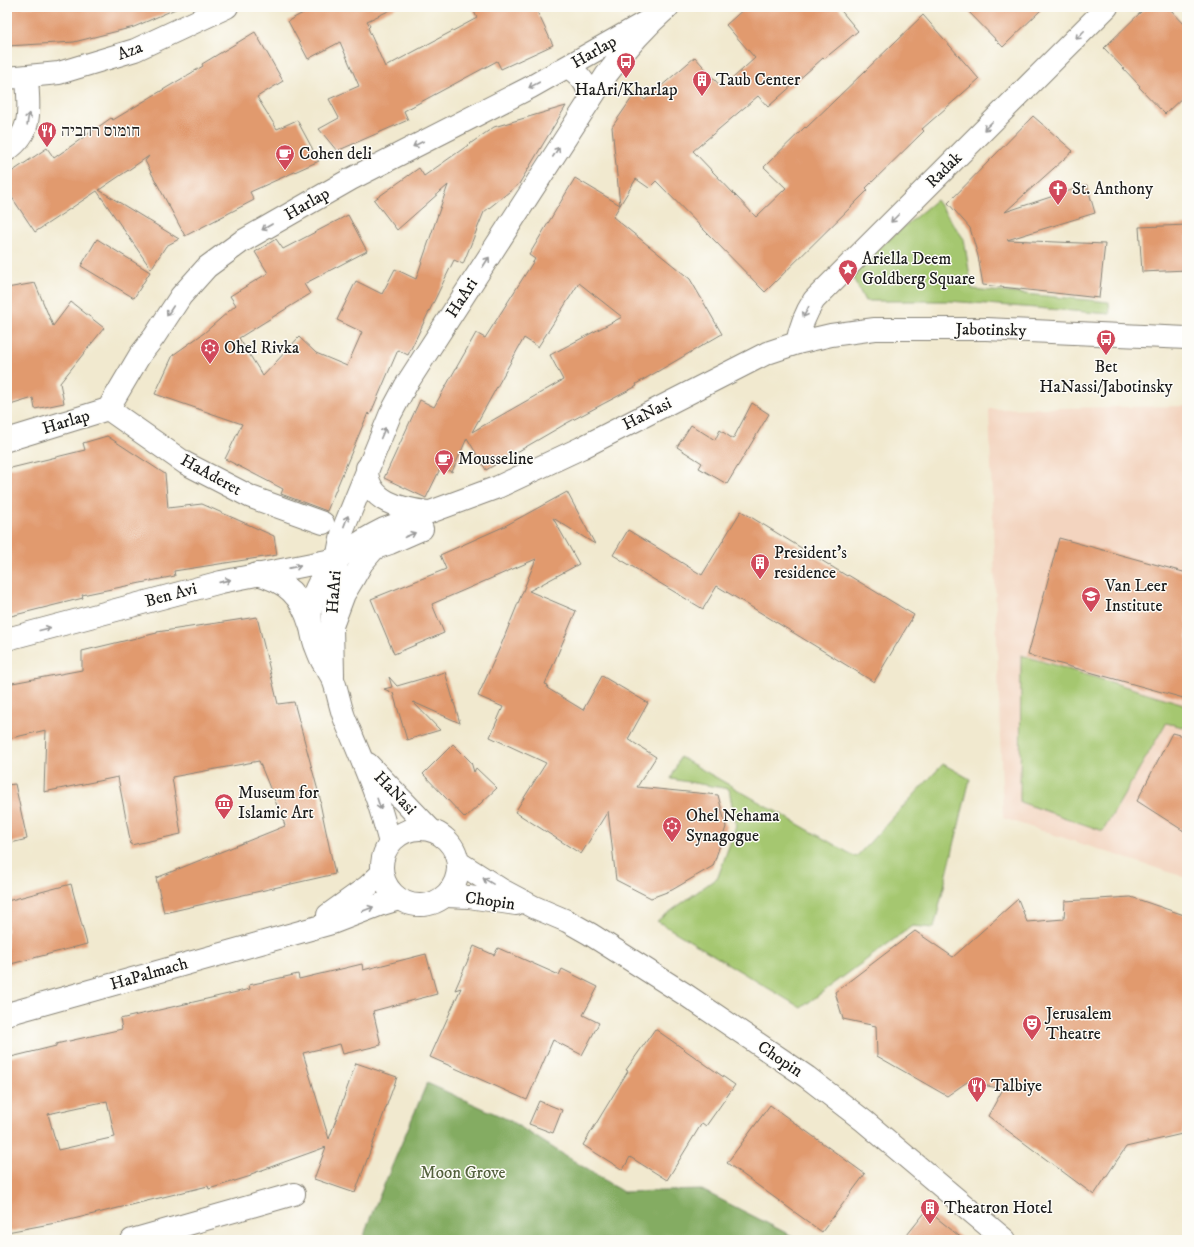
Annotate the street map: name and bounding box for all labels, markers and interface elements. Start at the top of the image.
street label: Harlap [567,30,621,74]
one-way arrow [1075,30,1085,39]
street label: Aza [114,36,146,66]
bus stop icon: HaAri/Kharlap [615,51,637,79]
building icon: Taub Center [691,69,713,97]
place label: Taub Center [716,69,801,91]
place label: HaAri/Kharlap [575,79,677,101]
one-way arrow [528,82,540,90]
one-way arrow [24,113,32,126]
restaurant icon: חומוס רחביה [36,120,58,148]
place label: חומוס רחביה [61,120,140,142]
one-way arrow [983,121,993,131]
one-way arrow [412,141,424,149]
cafe icon: Cohen deli [274,143,296,171]
place label: Cohen deli [299,143,372,165]
one-way arrow [552,147,560,158]
street label: Radak [921,147,967,193]
church icon: St. Anthony [1047,178,1069,206]
place label: St. Anthony [1072,178,1154,200]
street label: Harlap [280,182,334,226]
one-way arrow [891,213,900,223]
one-way arrow [261,223,273,231]
place label: Ariella Deem Goldberg Square [862,248,975,290]
one-way arrow [482,257,490,268]
place icon: Ariella Deem Goldberg Square [837,258,859,286]
street label: HaAri [441,274,483,322]
one-way arrow [166,305,174,317]
one-way arrow [802,306,810,318]
street label: Jabotinsky [953,318,1027,342]
bus stop icon: Bet HaNassi/Jabotinsky [1095,328,1117,356]
synagogue icon: Ohel Rivka [199,337,221,365]
place label: Ohel Rivka [224,337,300,359]
place label: Bet HaNassi/Jabotinsky [1039,356,1174,398]
street label: HaNasi [619,392,675,436]
street label: Harlap [40,404,92,440]
one-way arrow [379,427,387,439]
cafe icon: Mousseline [433,448,455,476]
place label: Mousseline [458,448,534,470]
street label: HaAderet [177,449,246,501]
one-way arrow [343,516,351,528]
one-way arrow [403,530,415,538]
place label: President's residence [774,542,847,584]
building icon: President's residence [749,552,771,580]
one-way arrow [289,563,302,571]
street label: HaAri [322,570,346,614]
place label: Van Leer Institute [1104,575,1168,617]
one-way arrow [218,577,231,585]
street label: Ben Avi [143,578,199,612]
school or university icon: Van Leer Institute [1080,585,1102,613]
one-way arrow [38,624,51,632]
street label: HaNasi [369,767,421,819]
place label: Museum for Islamic Art [238,782,319,824]
museum icon: Museum for Islamic Art [213,792,235,820]
one-way arrow [375,798,383,810]
place label: Ohel Nehama Synagogue [686,805,780,847]
synagogue icon: Ohel Nehama Synagogue [661,815,683,843]
one-way arrow [482,877,494,885]
street label: Chopin [464,887,517,915]
one-way arrow [361,904,373,912]
street label: HaPalmach [108,952,191,996]
place label: Jerusalem Theatre [1044,1003,1112,1045]
theatre icon: Jerusalem Theatre [1021,1013,1043,1041]
street label: Chopin [753,1036,807,1082]
restaurant icon: Talbiye [966,1075,988,1103]
place label: Talbiye [991,1075,1042,1097]
park label: Moon Grove [420,1162,506,1184]
building icon: Theatron Hotel [919,1197,941,1225]
place label: Theatron Hotel [944,1197,1052,1219]

